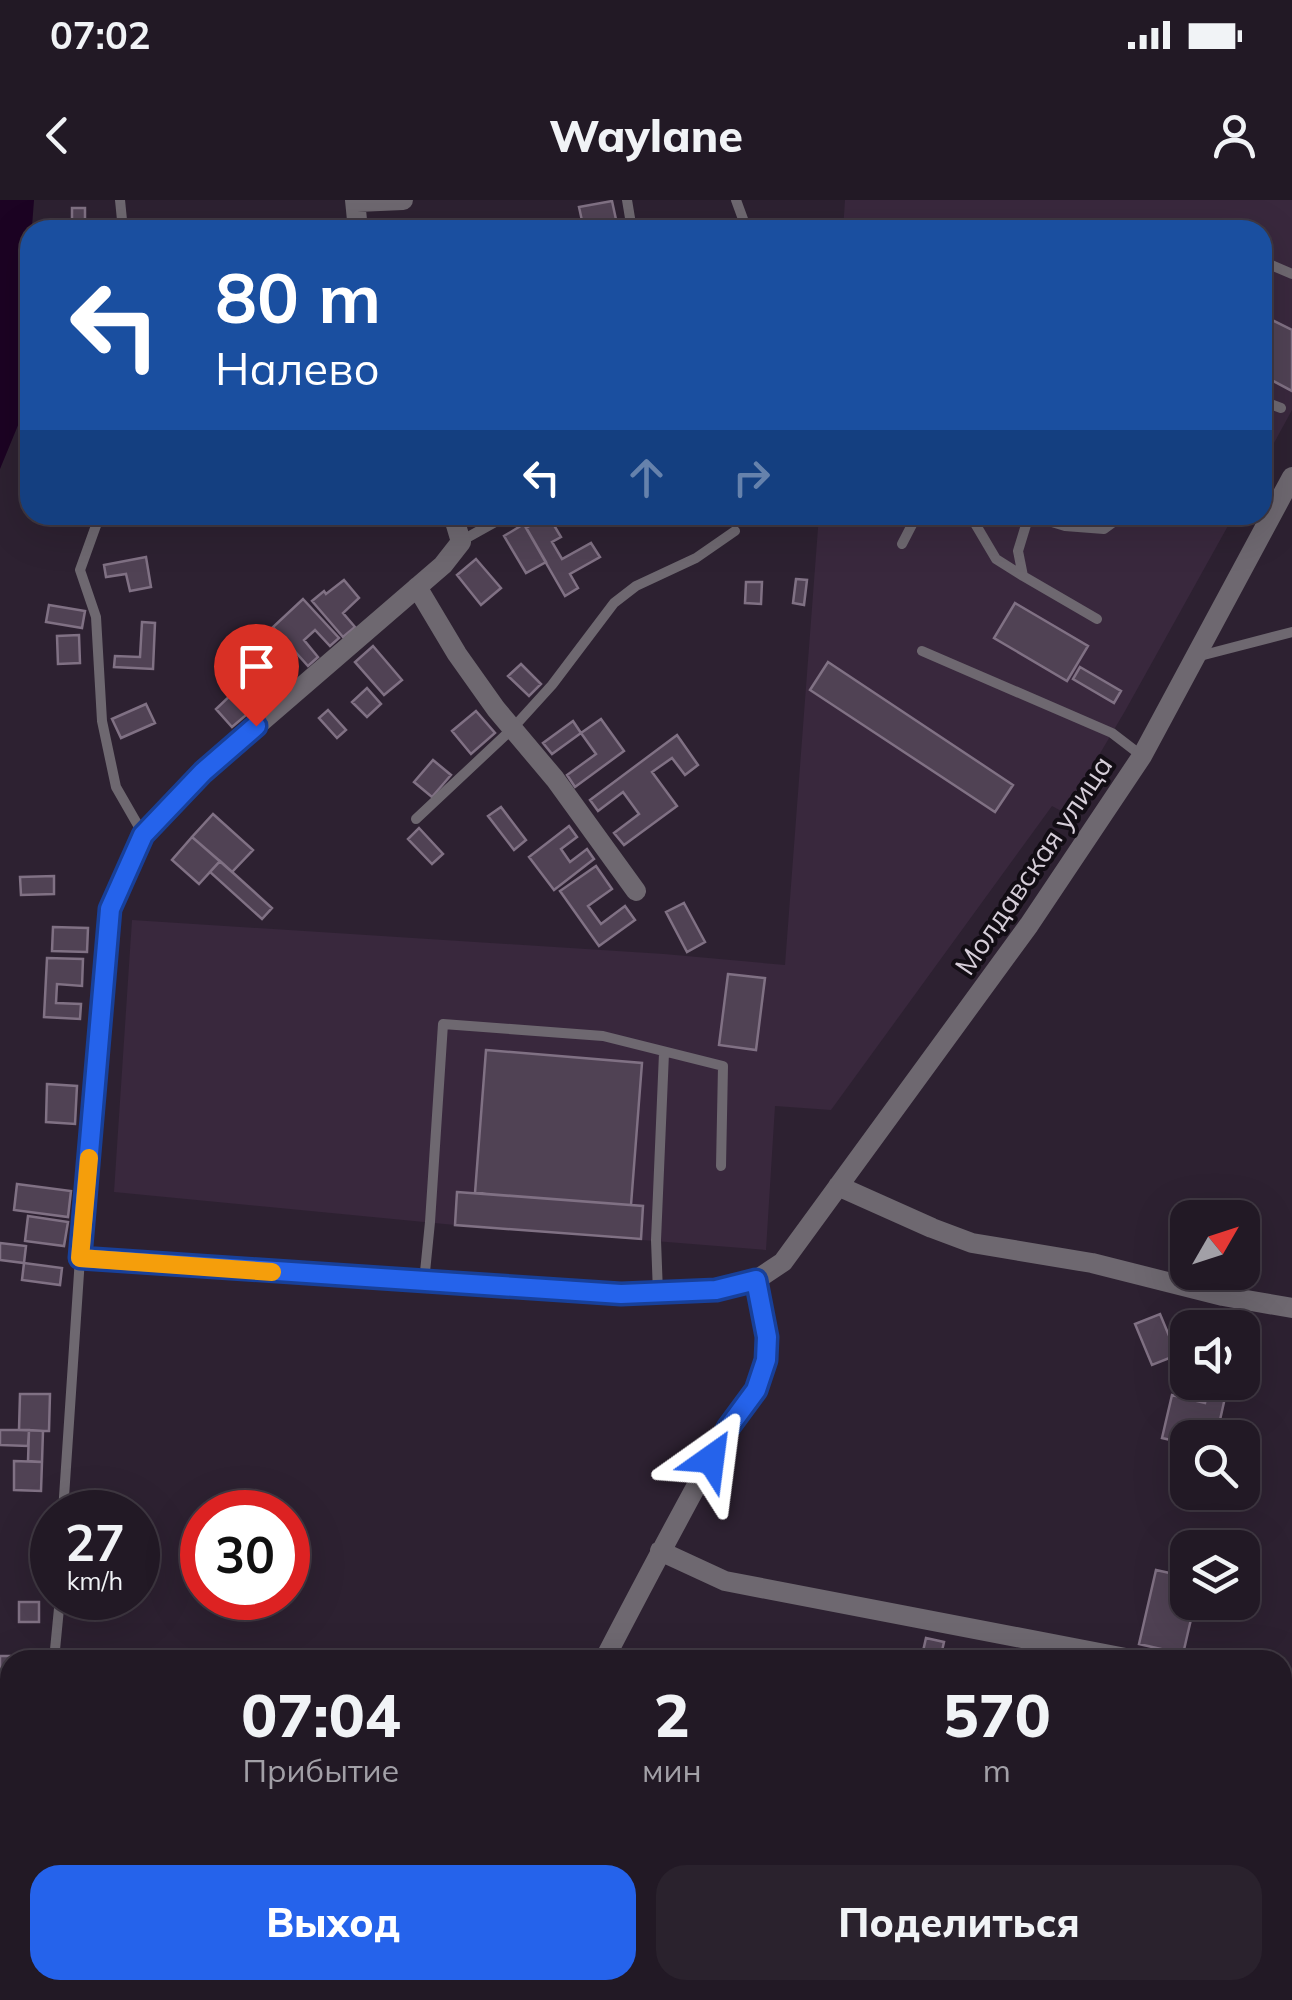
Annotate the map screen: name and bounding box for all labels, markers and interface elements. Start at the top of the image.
text: 07:02 [50,11,151,59]
text: Waylane [549,107,743,163]
icon: back [30,108,85,163]
icon: person [1207,108,1262,163]
text: 80 m [215,253,381,341]
icon: left [50,260,180,390]
text: Налево [215,340,380,396]
icon: left [514,450,569,505]
icon: ahead [619,450,674,505]
icon: right [724,450,779,505]
pin [214,624,299,727]
icon: arrive [229,639,284,694]
street label: Молдавская улица [947,749,1119,981]
north arrow [1170,1200,1260,1290]
map controls [1170,1200,1260,1620]
button: sound [1170,1310,1260,1400]
position arrow [659,1407,763,1511]
button: search [1170,1420,1260,1510]
speed limit sign: 30 [180,1490,310,1620]
text: 27 [65,1511,125,1574]
button: layers [1170,1530,1260,1620]
text: km/h [67,1565,123,1596]
text: 07:04 [241,1677,401,1752]
text: 2 [654,1677,690,1752]
text: 570 [943,1677,1051,1752]
text: Прибытие [243,1750,399,1790]
text: мин [642,1750,702,1790]
text: m [983,1750,1011,1790]
button: Выход [30,1865,636,1980]
button: Поделиться [656,1865,1262,1980]

